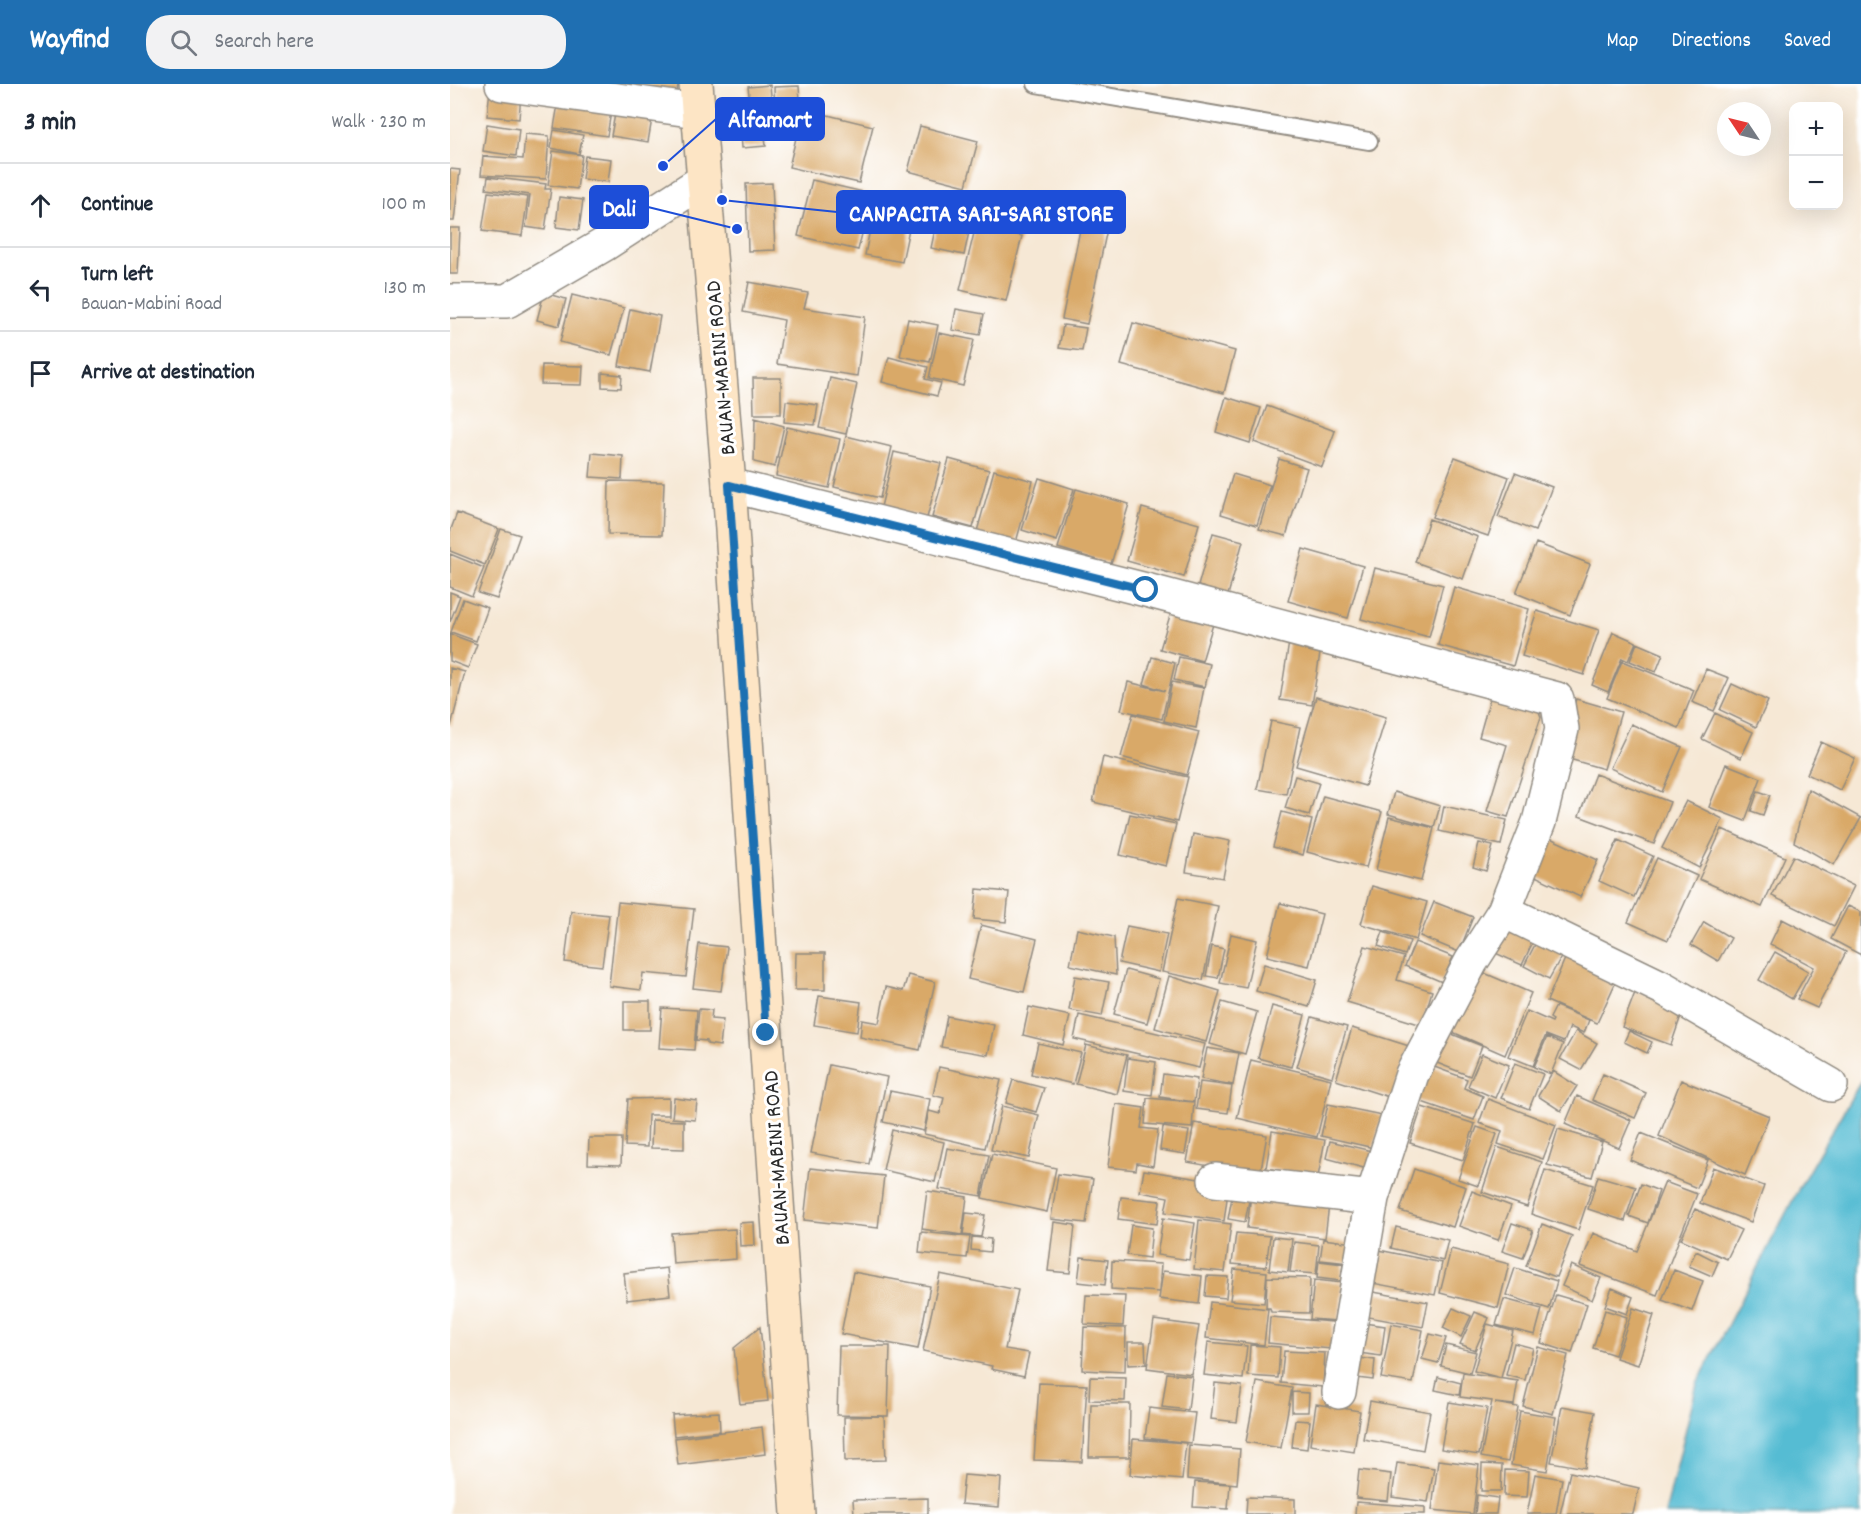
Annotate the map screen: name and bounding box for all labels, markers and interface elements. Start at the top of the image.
search box [146,15,566,69]
text: Wayfind [30,22,110,62]
icon: search [167,26,200,59]
text: Search here [215,27,314,58]
text: Map [1607,27,1638,57]
text: Directions [1671,27,1751,57]
text: Saved [1784,27,1831,57]
callout: Alfamart [716,98,824,140]
north arrow [1717,102,1771,156]
map controls [1789,102,1843,210]
button: + [1789,102,1843,156]
text: 3 min [24,105,76,142]
text: Alfamart [728,105,812,139]
text: Walk · 230 m [332,109,426,137]
button: − [1789,156,1843,210]
callout: Dali [590,186,648,228]
icon: ahead [24,189,57,222]
text: Continue [81,190,153,221]
text: 100 m [382,191,426,219]
callout: CANPACITA SARI-SARI STORE [837,191,1125,233]
text: Dali [602,194,636,228]
text: CANPACITA SARI-SARI STORE [849,199,1114,233]
text: Turn left [81,260,153,291]
icon: left [24,273,57,306]
text: 130 m [384,275,426,303]
street label: BAUAN-MABINI ROAD [699,279,746,456]
text: Bauan-Mabini Road [81,291,222,319]
icon: arrive [24,357,57,390]
text: Arrive at destination [81,358,255,389]
route start [1132,576,1158,602]
route end [752,1019,778,1045]
street label: BAUAN-MABINI ROAD [757,1069,800,1246]

